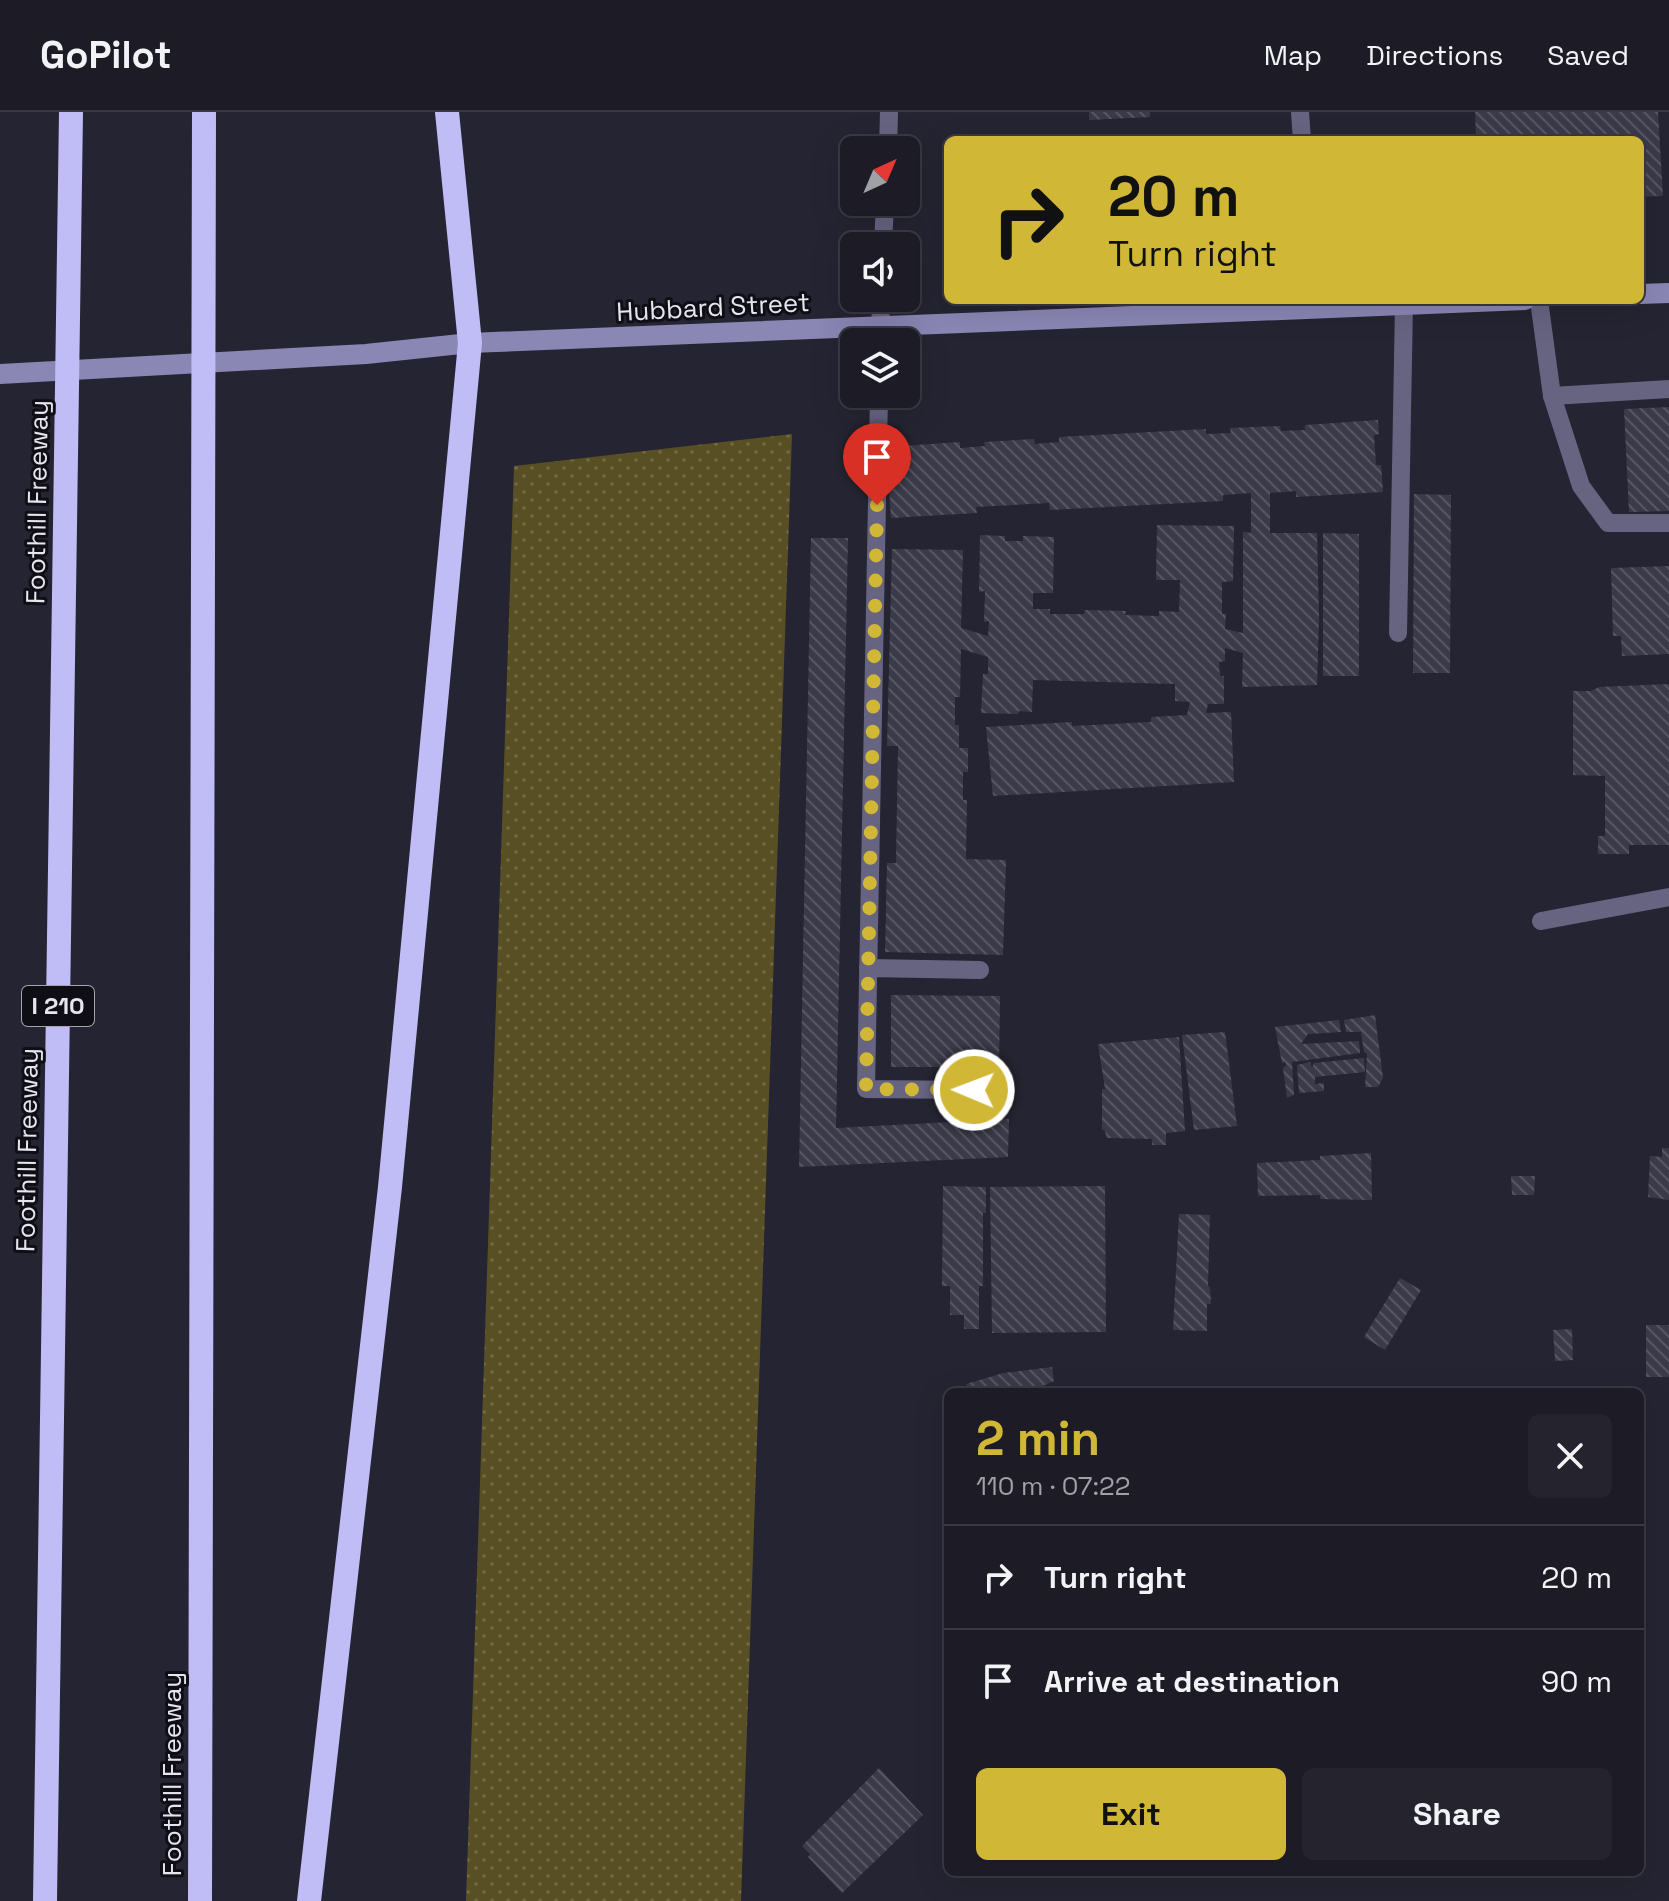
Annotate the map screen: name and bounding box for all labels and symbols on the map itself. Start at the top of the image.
north arrow [840,136,920,216]
street label: Hubbard Street [615,285,811,329]
street label: Foothill Freeway [18,400,56,604]
pin [843,423,911,505]
road number: I 210 [22,986,94,1026]
street label: Foothill Freeway [8,1048,46,1252]
position arrow [932,1048,1016,1132]
street label: Foothill Freeway [155,1672,189,1876]

